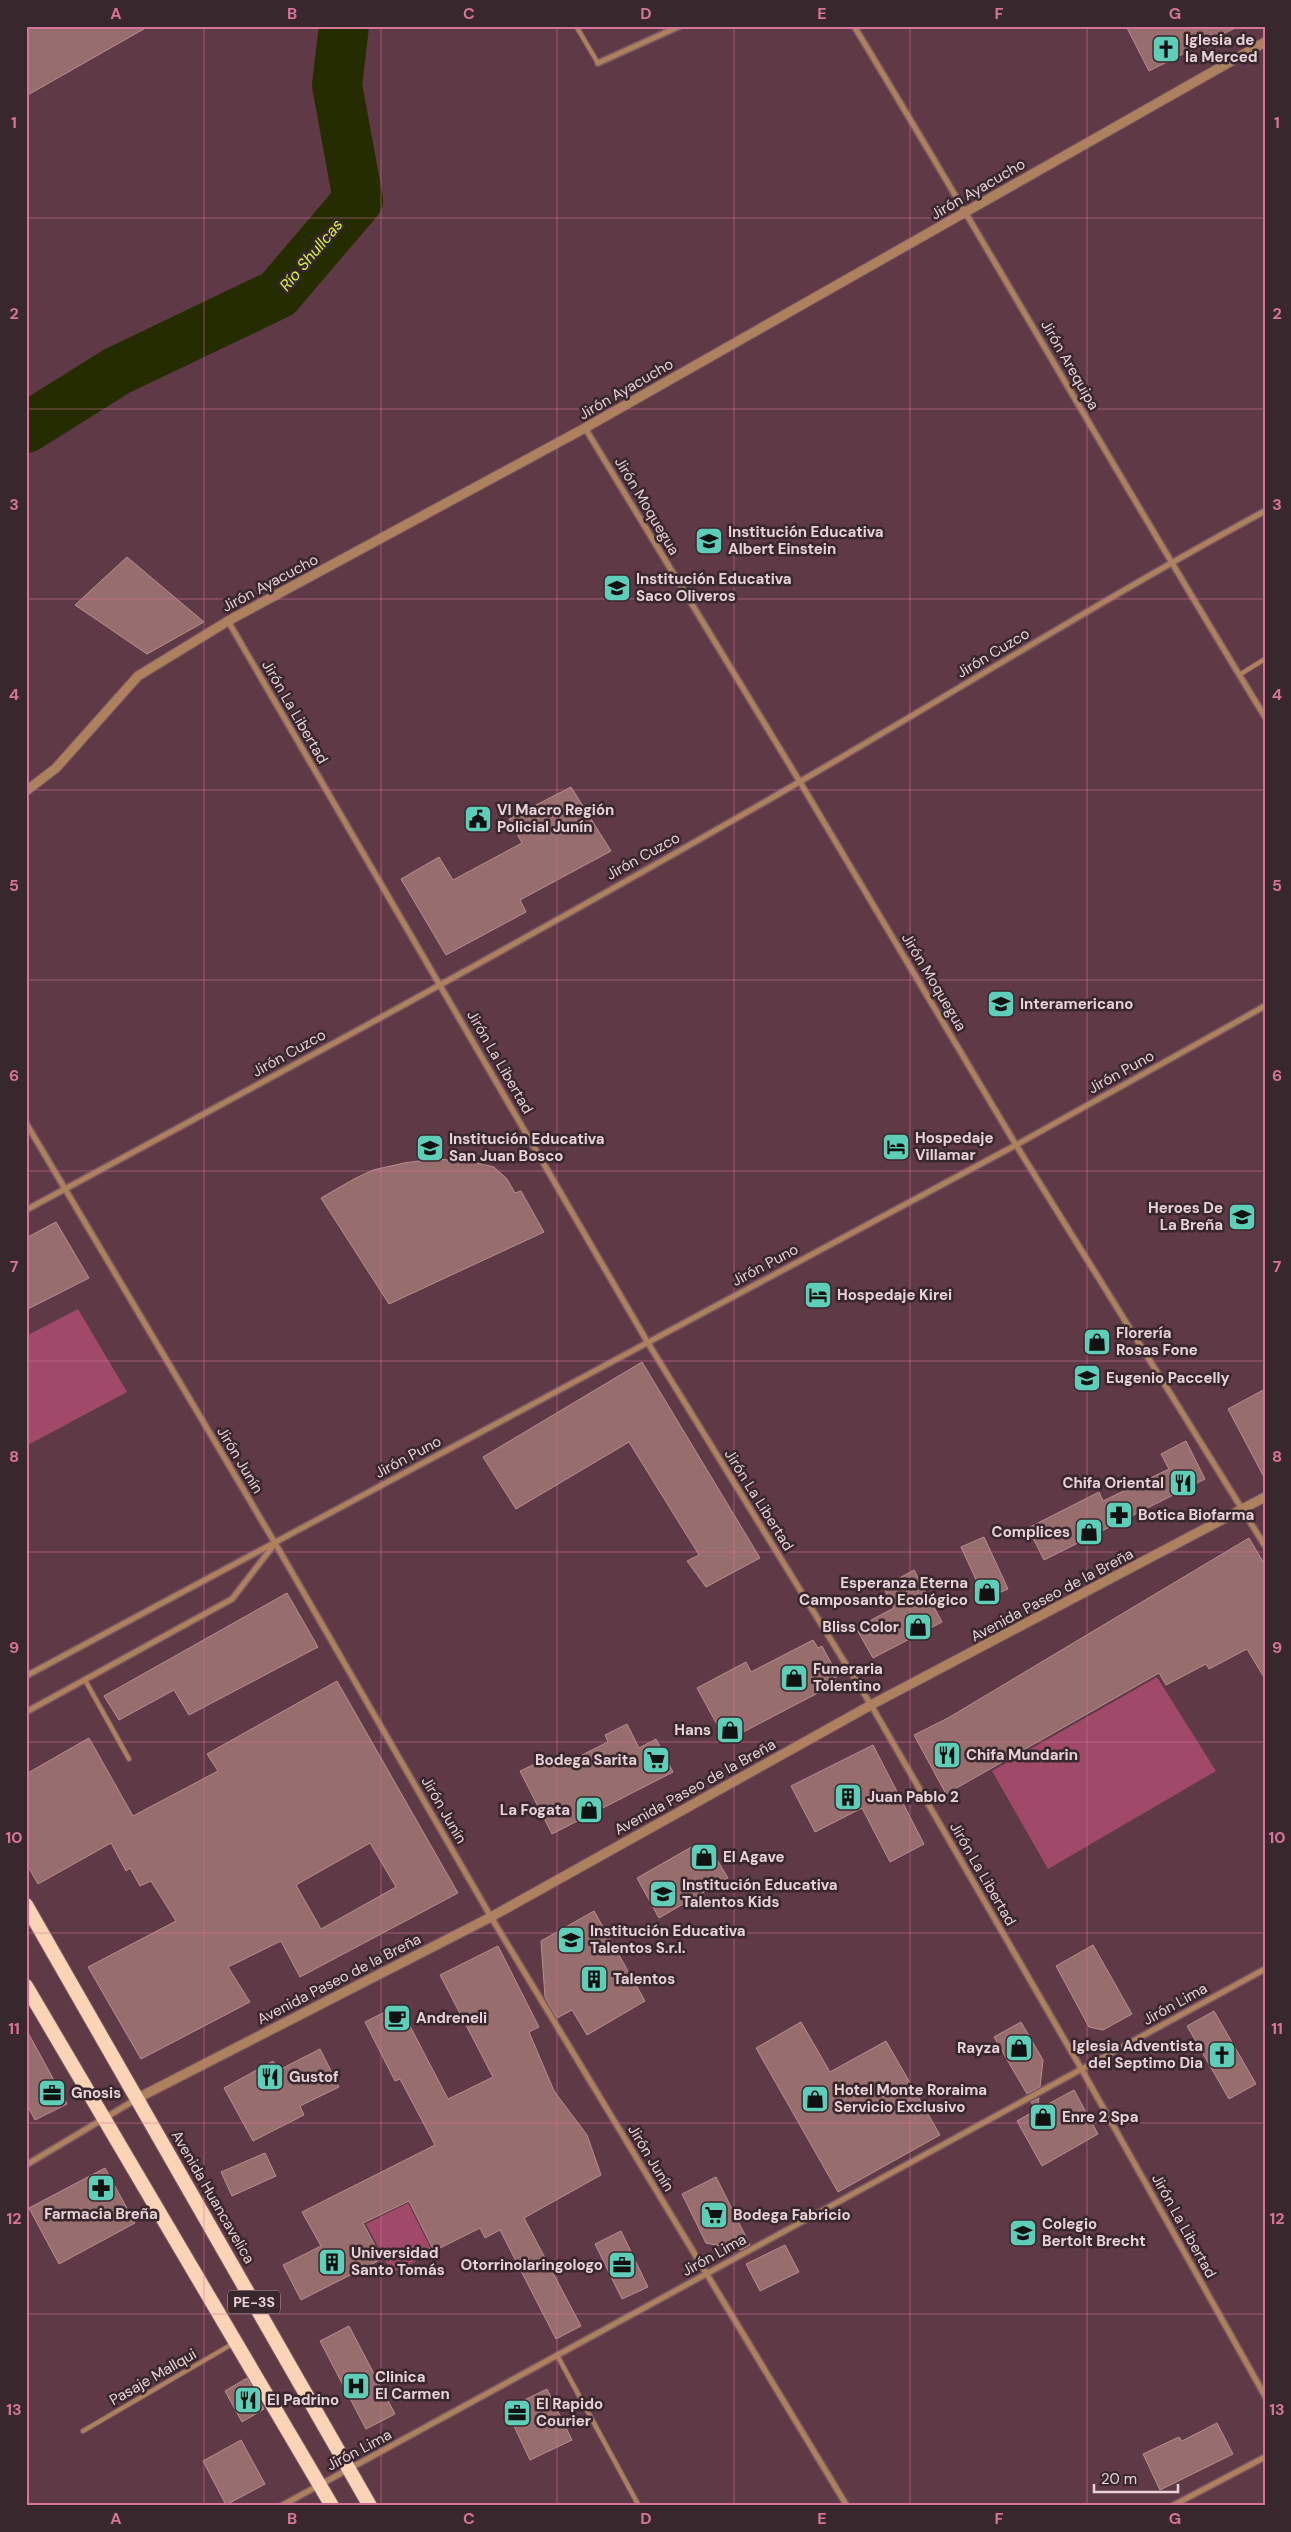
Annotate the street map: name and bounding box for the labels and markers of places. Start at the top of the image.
place label: Iglesia de la Merced [1185,30,1258,67]
church icon: Iglesia de la Merced [1151,34,1181,64]
place label: Institución Educativa Albert Einstein [728,522,884,559]
school or university icon: Institución Educativa Albert Einstein [694,526,724,556]
place label: Institución Educativa Saco Oliveros [636,569,792,606]
school or university icon: Institución Educativa Saco Oliveros [602,573,632,603]
place label: VI Macro Región Policial Junín [497,800,614,837]
public building icon: VI Macro Región Policial Junín [463,804,493,834]
school or university icon: Interamericano [986,989,1016,1019]
place label: Interamericano [1020,994,1133,1014]
place label: Hospedaje Villamar [915,1128,993,1165]
place label: Institución Educativa San Juan Bosco [449,1129,605,1166]
hotel icon: Hospedaje Villamar [881,1132,911,1162]
school or university icon: Institución Educativa San Juan Bosco [415,1133,445,1163]
place label: Heroes De La Breña [1148,1198,1223,1235]
school or university icon: Heroes De La Breña [1227,1202,1257,1232]
hotel icon: Hospedaje Kirei [803,1280,833,1310]
place label: Hospedaje Kirei [837,1285,952,1305]
place label: Florería Rosas Fone [1116,1323,1198,1360]
shop icon: Florería Rosas Fone [1082,1327,1112,1357]
school or university icon: Eugenio Paccelly [1072,1363,1102,1393]
place label: Eugenio Paccelly [1106,1368,1230,1388]
restaurant icon: Chifa Oriental [1168,1468,1198,1498]
place label: Chifa Oriental [1062,1473,1164,1493]
pharmacy icon: Botica Biofarma [1104,1500,1134,1530]
place label: Botica Biofarma [1138,1505,1254,1525]
shop icon: Complices [1074,1517,1104,1547]
place label: Complices [992,1522,1070,1542]
place label: Esperanza Eterna Camposanto Ecológico [799,1573,968,1610]
shop icon: Esperanza Eterna Camposanto Ecológico [972,1577,1002,1607]
shop icon: Bliss Color [903,1612,933,1642]
place label: Bliss Color [822,1617,899,1637]
place label: Funeraria Tolentino [813,1659,883,1696]
shop icon: Funeraria Tolentino [779,1663,809,1693]
shop icon: Hans [715,1715,745,1745]
place label: Hans [674,1720,711,1740]
restaurant icon: Chifa Mundarin [932,1740,962,1770]
supermarket icon: Bodega Sarita [641,1745,671,1775]
place label: Chifa Mundarin [966,1745,1078,1765]
place label: Bodega Sarita [535,1750,637,1770]
building icon: Juan Pablo 2 [833,1782,863,1812]
place label: Juan Pablo 2 [867,1787,959,1807]
shop icon: La Fogata [574,1795,604,1825]
place label: La Fogata [500,1800,570,1820]
shop icon: El Agave [689,1842,719,1872]
place label: El Agave [723,1847,785,1867]
place label: Institución Educativa Talentos Kids [682,1875,838,1912]
school or university icon: Institución Educativa Talentos Kids [648,1879,678,1909]
place label: Institución Educativa Talentos S.r.l. [590,1921,746,1958]
school or university icon: Institución Educativa Talentos S.r.l. [556,1925,586,1955]
building icon: Talentos [579,1964,609,1994]
place label: Talentos [613,1969,675,1989]
cafe icon: Andreneli [382,2003,412,2033]
place label: Andreneli [416,2008,487,2028]
shop icon: Rayza [1004,2033,1034,2063]
place label: Iglesia Adventista del Septimo Dia [1072,2036,1203,2073]
place label: Rayza [957,2038,1000,2058]
church icon: Iglesia Adventista del Septimo Dia [1207,2040,1237,2070]
restaurant icon: Gustof [255,2062,285,2092]
place label: Gustof [289,2067,339,2087]
office icon: Gnosis [37,2078,67,2108]
place label: Hotel Monte Roraima Servicio Exclusivo [834,2080,987,2117]
place label: Gnosis [71,2083,121,2103]
shop icon: Hotel Monte Roraima Servicio Exclusivo [800,2084,830,2114]
shop icon: Enre 2 Spa [1028,2102,1058,2132]
place label: Enre 2 Spa [1062,2107,1138,2127]
pharmacy icon: Farmacia Breña [86,2173,116,2203]
supermarket icon: Bodega Fabricio [699,2200,729,2230]
place label: Farmacia Breña [44,2204,158,2224]
place label: Bodega Fabricio [733,2205,851,2225]
place label: Colegio Bertolt Brecht [1042,2214,1146,2251]
school or university icon: Colegio Bertolt Brecht [1008,2218,1038,2248]
place label: Universidad Santo Tomás [351,2243,445,2280]
building icon: Universidad Santo Tomás [317,2247,347,2277]
office icon: Otorrinolaringologo [607,2250,637,2280]
place label: Otorrinolaringologo [460,2255,603,2275]
place label: Clinica El Carmen [375,2367,450,2404]
hospital icon: Clinica El Carmen [341,2371,371,2401]
restaurant icon: El Padrino [233,2385,263,2415]
place label: El Padrino [267,2390,339,2410]
place label: El Rapido Courier [536,2394,603,2431]
office icon: El Rapido Courier [502,2398,532,2428]

